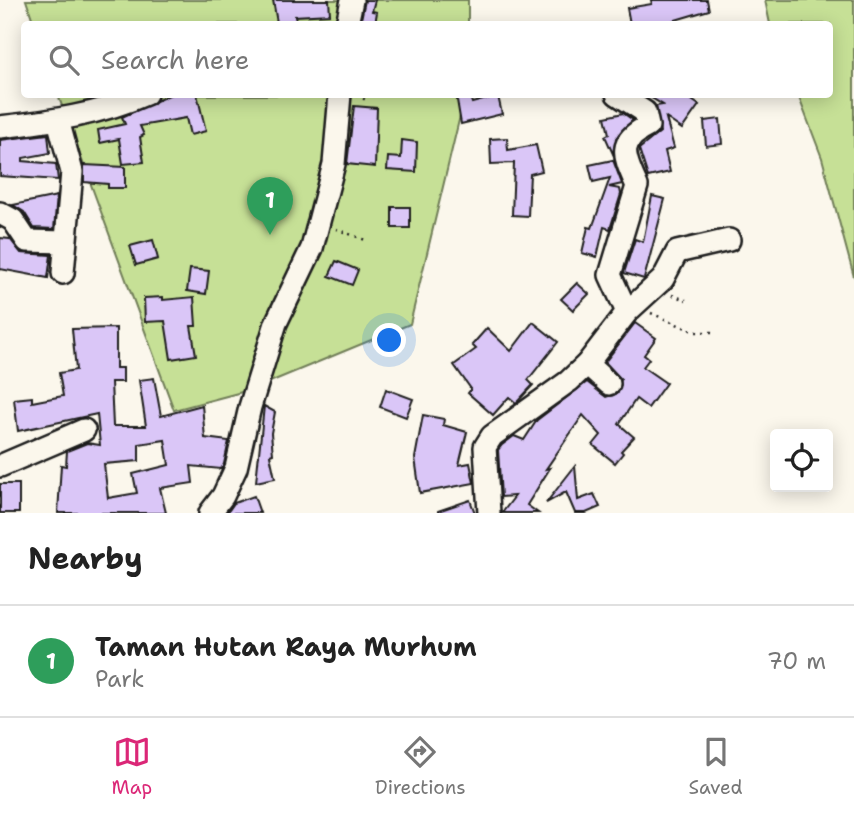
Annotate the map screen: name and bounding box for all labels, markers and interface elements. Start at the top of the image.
search box [21,21,833,98]
icon: search [45,41,83,79]
text: Search here [101,42,250,77]
pin: 1 [247,177,293,235]
your location [372,323,406,357]
map controls [770,429,833,492]
button: locate [770,429,833,492]
text: Nearby [28,538,143,579]
text: Taman Hutan Raya Murhum [95,629,477,664]
text: 1 [46,646,56,676]
text: 70 m [767,646,826,676]
text: Park [95,664,144,694]
tab: Map [111,733,152,800]
tab: Directions [375,733,466,800]
tab: Saved [689,733,743,800]

